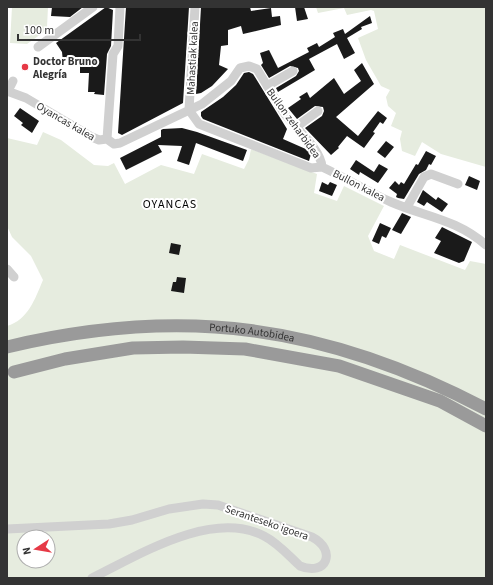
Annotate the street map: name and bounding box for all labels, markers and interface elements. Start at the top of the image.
scale bar [18,16,140,42]
street label: Mahastiak kalea [183,21,202,95]
text: 100 m [24,22,54,39]
place label: Doctor Bruno Alegría [32,54,98,82]
marker: Doctor Bruno Alegría [20,62,30,72]
street label: Bullon zeharbidea [263,85,324,161]
street label: Oyancas kalea [34,99,98,144]
street label: Bullon kalea [330,166,387,205]
district label: OYANCAS [143,196,197,213]
street label: Portuko Autobidea [209,320,296,346]
street label: Seranteseko igoera [223,501,311,544]
north arrow [16,529,56,569]
text: N [19,546,35,556]

